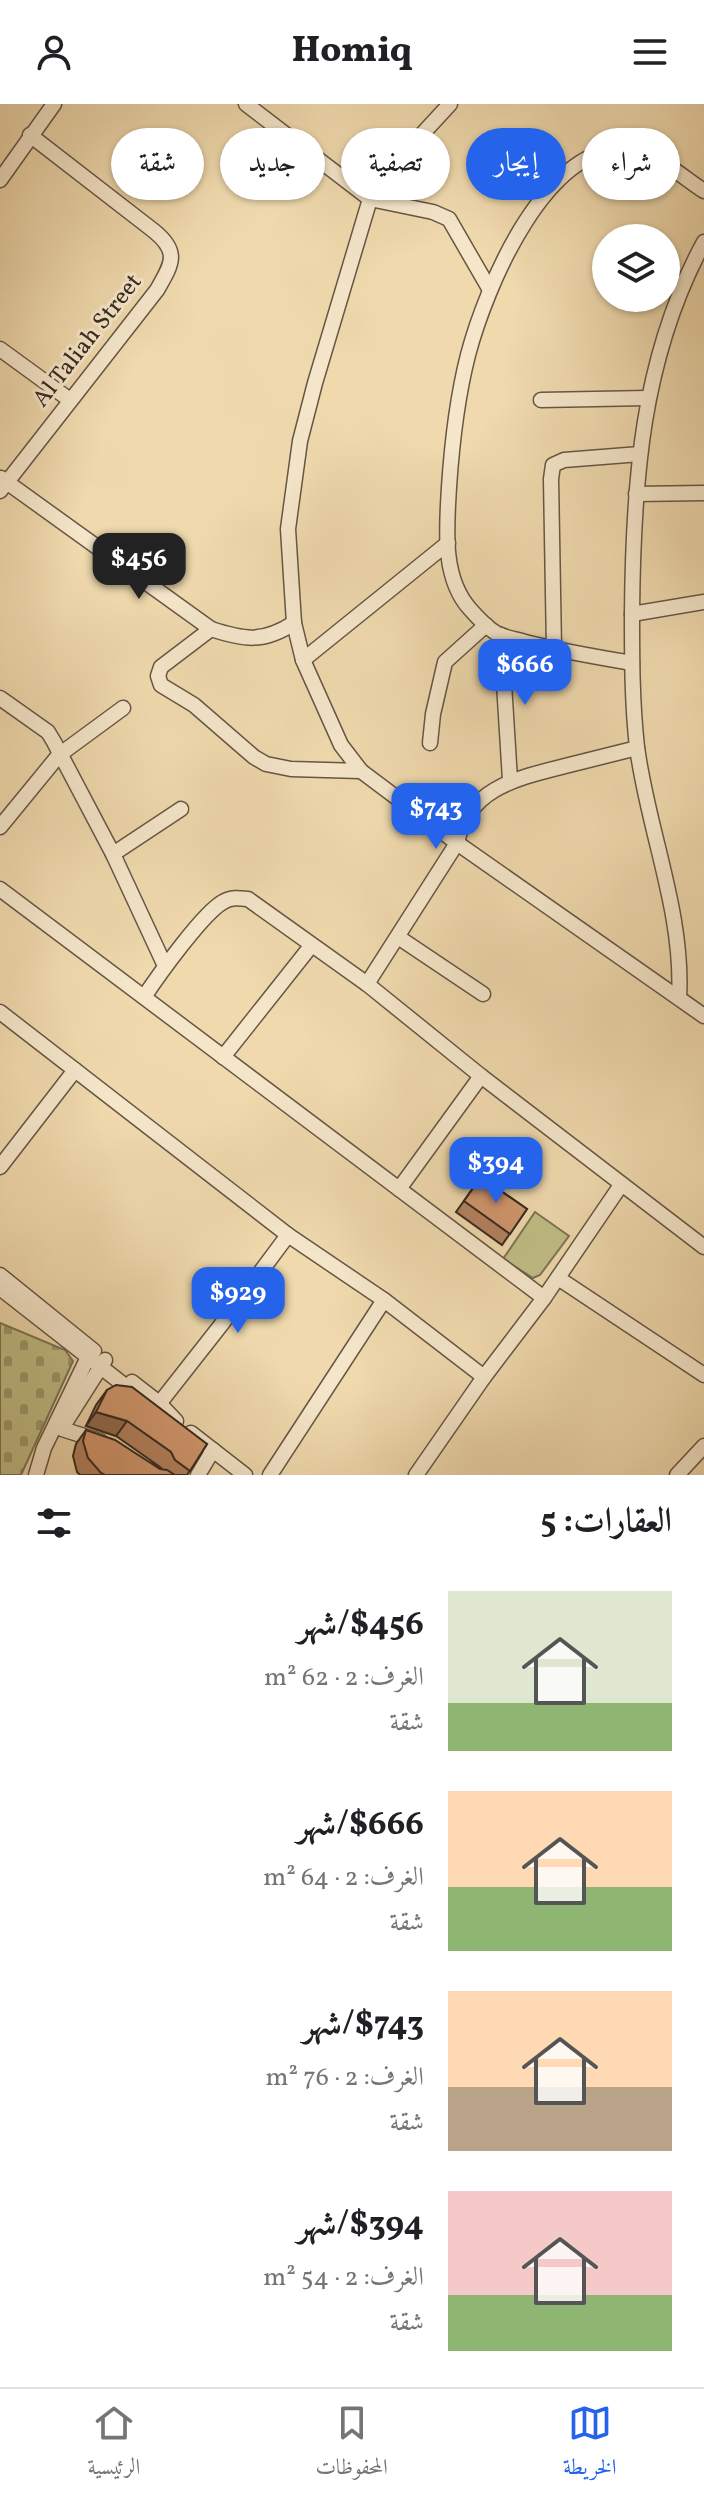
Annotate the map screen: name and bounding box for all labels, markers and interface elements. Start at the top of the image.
text: Homiq [292,27,412,77]
icon: person [32,30,76,74]
icon: menu [628,30,672,74]
chip: شقة [111,128,204,200]
chip: جديد [220,128,325,200]
chip: تصفية [341,128,450,200]
chip: إيجار [466,128,566,200]
chip: شراء [582,128,680,200]
map controls [592,224,680,312]
button: layers [592,224,680,312]
street label: Al Taliah Street [25,267,151,415]
pin: $456 [92,533,186,601]
text: $456 [111,541,167,577]
pin: $666 [478,639,572,707]
text: $666 [496,647,554,683]
pin: $743 [389,783,483,851]
text: $743 [410,791,463,827]
pin: $394 [449,1137,543,1205]
text: $394 [467,1145,525,1181]
pin: $929 [191,1267,285,1335]
text: $929 [210,1275,266,1311]
text: العقارات: 5 [540,1499,672,1546]
icon: filters [32,1501,76,1545]
text: $456/شهر [298,1602,424,1649]
icon: home [512,1623,608,1719]
text: الغرف: 2 · 62 m² [264,1660,424,1696]
text: شقة [390,1705,424,1741]
text: $666/شهر [297,1802,424,1849]
icon: home [512,1823,608,1919]
text: الغرف: 2 · 64 m² [263,1860,424,1896]
text: شقة [390,1905,424,1941]
text: $743/شهر [303,2002,424,2049]
icon: home [512,2023,608,2119]
text: الغرف: 2 · 76 m² [265,2060,424,2096]
text: شقة [390,2105,424,2141]
text: $394/شهر [297,2202,424,2249]
icon: home [512,2223,608,2319]
text: الغرف: 2 · 54 m² [263,2260,424,2296]
text: شقة [390,2305,424,2341]
tab: الرئيسية [88,2401,140,2488]
tab: المحفوظات [315,2401,388,2488]
tab: الخريطة [563,2401,616,2488]

